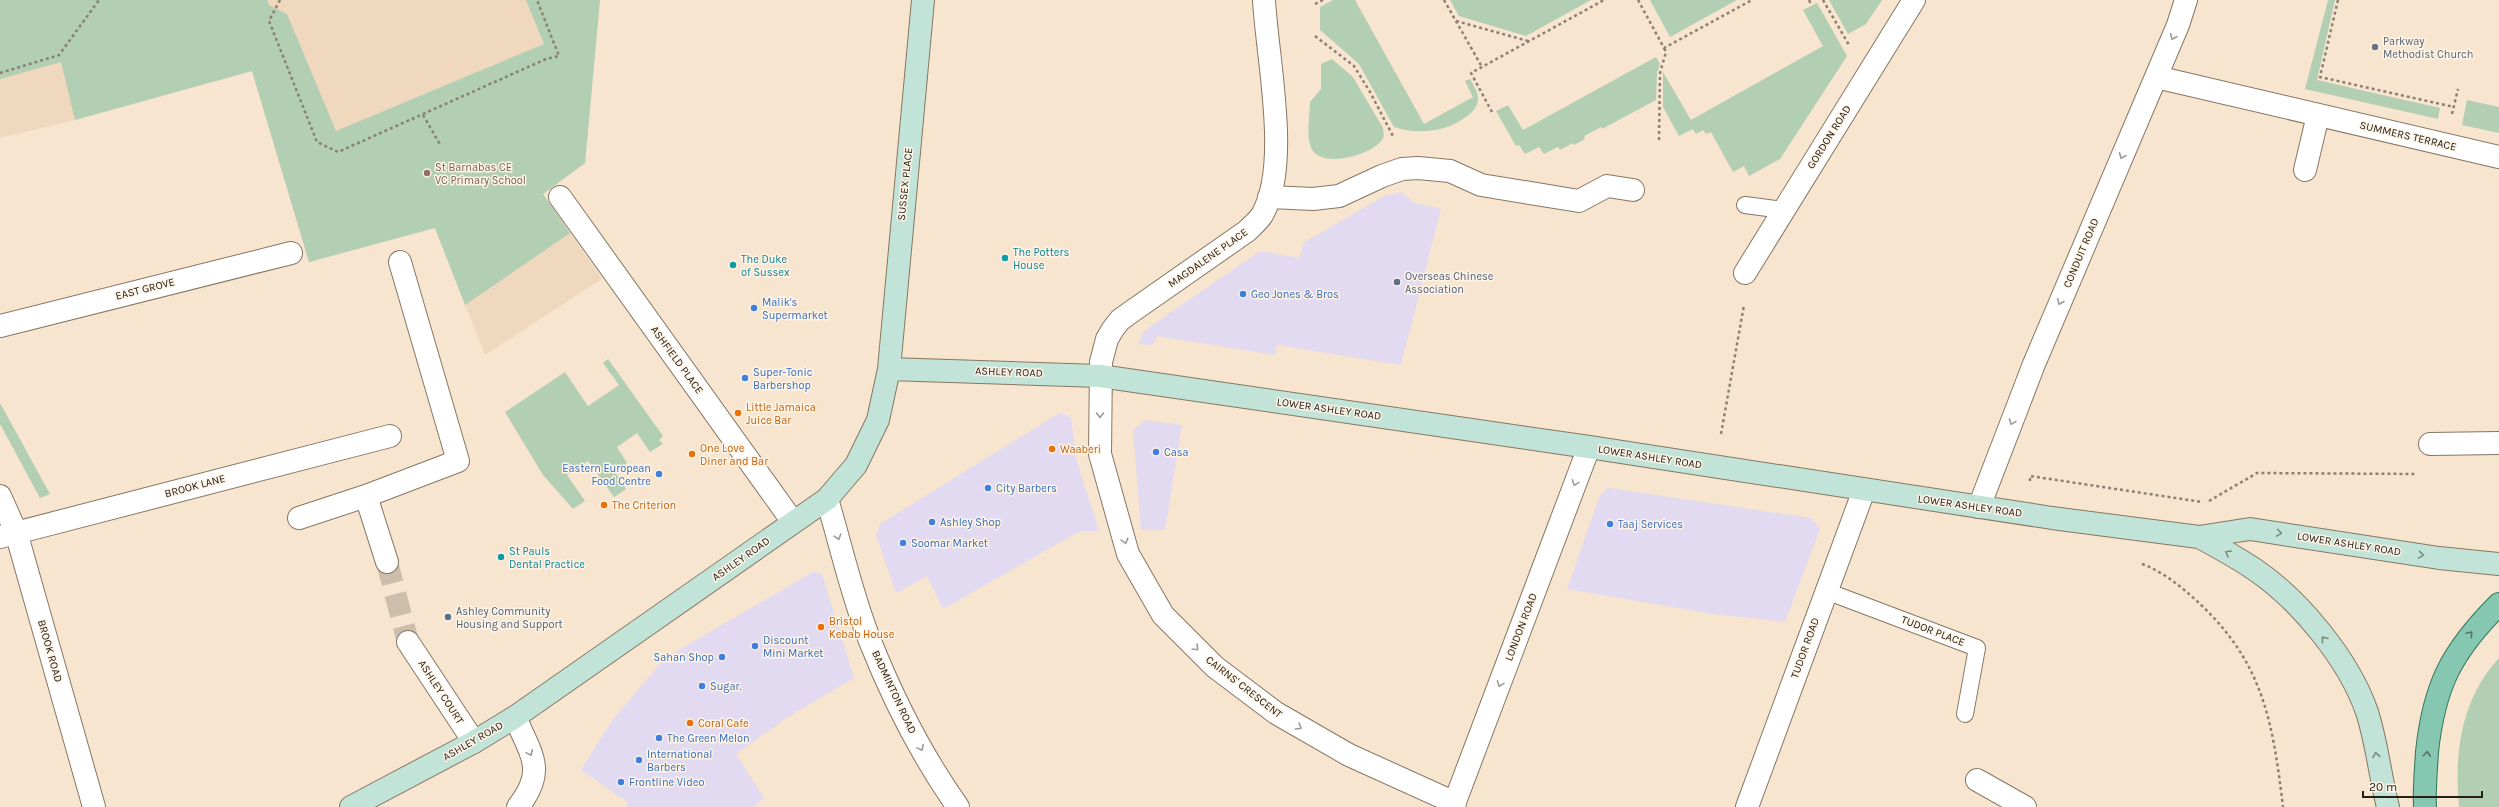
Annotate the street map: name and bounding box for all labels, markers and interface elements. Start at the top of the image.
one-way arrow [2170,32,2178,40]
place label: Parkway Methodist Church [2383,35,2473,61]
marker: Parkway Methodist Church [2370,42,2380,52]
street label: GORDON ROAD [1804,103,1854,171]
street label: SUMMERS TERRACE [2358,119,2458,153]
street label: SUSSEX PLACE [895,147,915,221]
one-way arrow [2119,152,2127,160]
place label: St Barnabas CE VC Primary School [435,161,526,187]
marker: St Barnabas CE VC Primary School [422,168,432,178]
street label: CONDUIT ROAD [2060,216,2102,290]
street label: MAGDALENE PLACE [1166,226,1250,290]
place label: The Potters House [1013,246,1069,272]
place label: The Duke of Sussex [741,253,790,279]
marker: The Potters House [1000,253,1010,263]
marker: The Duke of Sussex [728,260,738,270]
place label: Overseas Chinese Association [1405,270,1494,296]
street label: EAST GROVE [114,275,176,303]
marker: Overseas Chinese Association [1392,277,1402,287]
place label: Geo Jones & Bros [1251,288,1339,301]
marker: Geo Jones & Bros [1238,289,1248,299]
place label: Malik's Supermarket [762,296,828,322]
one-way arrow [2057,297,2065,305]
marker: Malik's Supermarket [749,303,759,313]
street label: ASHFIELD PLACE [648,323,706,397]
street label: ASHLEY ROAD [975,364,1043,380]
place label: Super-Tonic Barbershop [753,366,813,392]
marker: Super-Tonic Barbershop [740,373,750,383]
street label: LOWER ASHLEY ROAD [1276,395,1382,423]
place label: Little Jamaica Juice Bar [746,401,816,427]
marker: Little Jamaica Juice Bar [733,408,743,418]
one-way arrow [1096,412,1104,418]
one-way arrow [2008,419,2017,426]
place label: One Love Diner and Bar [700,442,768,468]
street label: LOWER ASHLEY ROAD [1597,442,1703,472]
place label: Waaberi [1060,443,1101,456]
marker: Waaberi [1047,444,1057,454]
place label: Casa [1164,446,1189,459]
marker: Casa [1151,447,1161,457]
marker: One Love Diner and Bar [687,449,697,459]
place label: Eastern European Food Centre [562,462,651,488]
marker: Eastern European Food Centre [654,469,664,479]
street label: BROOK LANE [163,472,227,500]
one-way arrow [1572,480,1580,487]
place label: City Barbers [996,482,1057,495]
marker: City Barbers [983,483,993,493]
street label: LOWER ASHLEY ROAD [1917,492,2023,520]
place label: The Criterion [612,499,676,512]
marker: The Criterion [599,500,609,510]
place label: Ashley Shop [940,516,1001,529]
marker: Ashley Shop [927,517,937,527]
place label: Taaj Services [1618,518,1683,531]
marker: Taaj Services [1605,519,1615,529]
one-way arrow [2276,529,2282,537]
street label: LOWER ASHLEY ROAD [2296,529,2402,559]
one-way arrow [833,533,842,540]
street label: ASHLEY ROAD [710,534,772,584]
place label: Soomar Market [911,537,988,550]
marker: Soomar Market [898,538,908,548]
one-way arrow [1120,538,1128,545]
place label: St Pauls Dental Practice [509,545,585,571]
one-way arrow [2418,550,2425,559]
one-way arrow [2224,551,2232,558]
marker: St Pauls Dental Practice [496,552,506,562]
street label: LONDON ROAD [1502,591,1540,663]
place label: Ashley Community Housing and Support [456,605,563,631]
marker: Ashley Community Housing and Support [443,612,453,622]
street label: TUDOR PLACE [1899,613,1967,649]
place label: Bristol Kebab House [829,615,895,641]
street label: TUDOR ROAD [1788,616,1822,680]
street label: BROOK ROAD [35,618,65,684]
marker: Bristol Kebab House [816,622,826,632]
one-way arrow [2466,631,2473,639]
place label: Discount Mini Market [763,634,823,660]
one-way arrow [2322,636,2329,643]
marker: Discount Mini Market [750,641,760,651]
one-way arrow [1191,643,1199,651]
street label: BADMINTON ROAD [869,648,919,736]
place label: Sahan Shop [654,651,714,664]
marker: Sahan Shop [717,652,727,662]
street label: CAIRNS' CRESCENT [1203,653,1285,721]
street label: ASHLEY COURT [416,658,467,727]
place label: Sugar. [710,680,742,693]
one-way arrow [1496,680,1504,687]
marker: Sugar. [697,681,707,691]
place label: Coral Cafe [698,717,749,730]
street label: ASHLEY ROAD [440,718,506,764]
marker: Coral Cafe [685,718,695,728]
one-way arrow [1295,722,1302,729]
place label: The Green Melon [667,732,750,745]
marker: The Green Melon [654,733,664,743]
one-way arrow [916,744,924,751]
place label: International Barbers [647,748,712,774]
one-way arrow [526,749,534,756]
one-way arrow [2423,751,2432,757]
one-way arrow [2372,752,2381,758]
marker: International Barbers [634,755,644,765]
scale bar [2363,773,2482,799]
place label: Frontline Video [629,776,704,789]
marker: Frontline Video [616,777,626,787]
text: 20 m [2369,780,2397,794]

